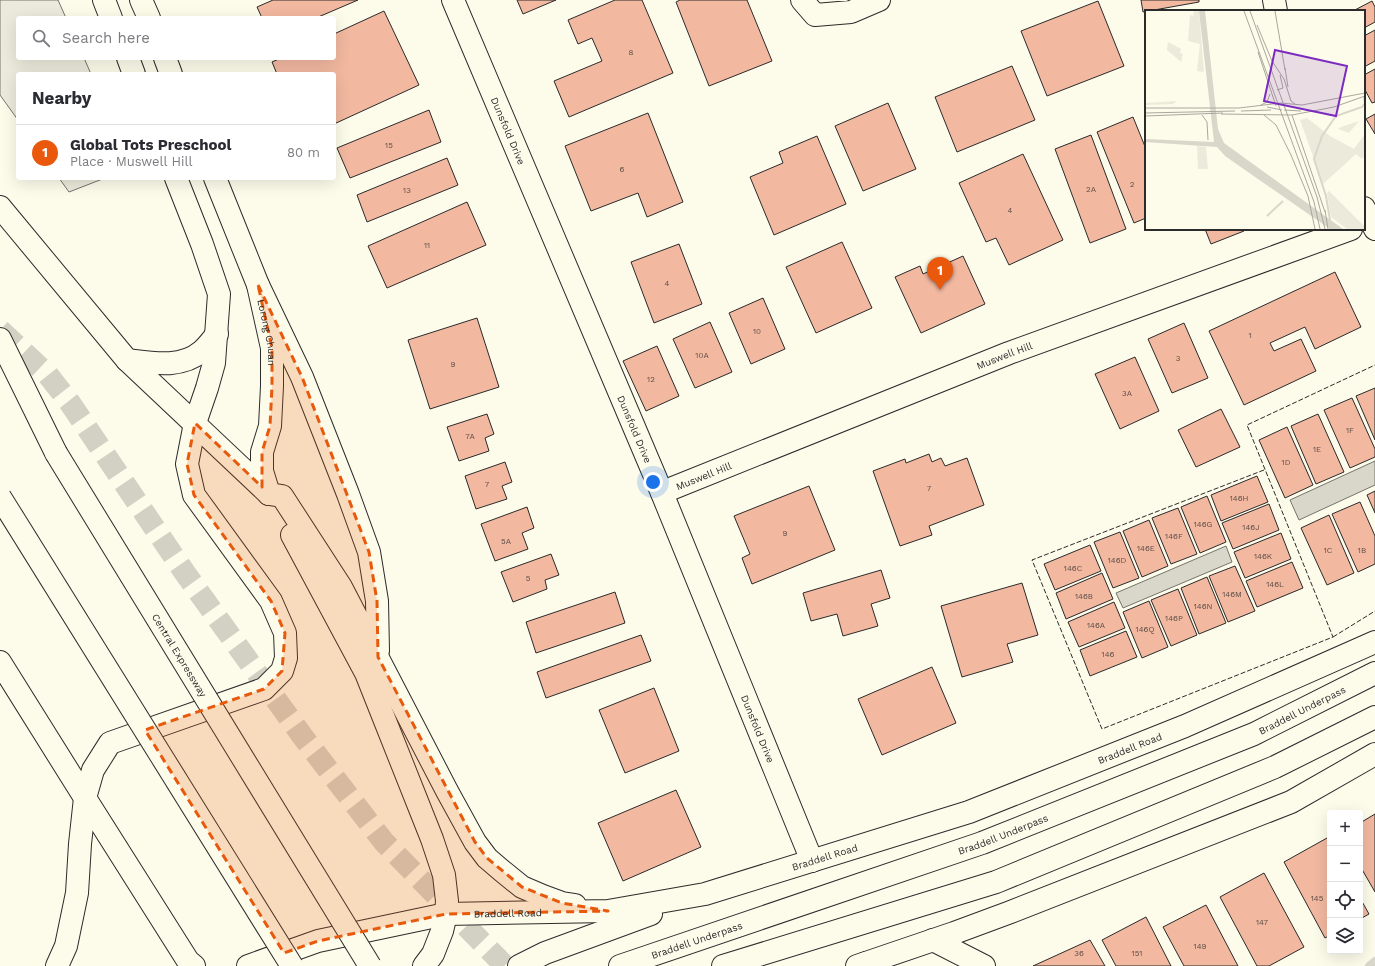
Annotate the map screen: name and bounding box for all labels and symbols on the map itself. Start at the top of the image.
inset map [1145,10,1365,230]
house number: 8 [629,48,634,57]
street label: Dunsfold Drive [489,95,527,167]
house number: 15 [385,141,393,150]
house number: 6 [620,165,625,174]
house number: 2 [1130,180,1135,189]
house number: 2A [1086,185,1097,194]
house number: 13 [403,186,411,195]
house number: 4 [1008,206,1013,215]
house number: 11 [424,241,430,250]
pin: 1 [927,257,953,290]
house number: 4 [665,279,670,288]
street label: Lorong Chuan [255,298,277,366]
house number: 10 [753,327,761,336]
house number: 1 [1248,331,1252,340]
street label: Muswell Hill [975,340,1034,371]
house number: 10A [695,351,709,360]
house number: 3 [1176,354,1181,363]
house number: 9 [451,360,456,369]
house number: 12 [647,375,655,384]
house number: 3A [1122,389,1133,398]
street label: Dunsfold Drive [615,394,654,465]
house number: 1F [1346,426,1354,435]
house number: 7A [465,432,475,441]
house number: 1E [1313,445,1321,454]
house number: 1D [1282,458,1291,467]
street label: Muswell Hill [674,460,733,492]
your location [643,472,663,492]
house number: 7 [485,480,490,489]
house number: 7 [927,484,932,493]
house number: 146H [1230,494,1248,503]
house number: 146G [1194,520,1213,529]
house number: 146J [1242,523,1260,532]
house number: 9 [783,529,788,538]
house number: 146F [1165,532,1183,541]
house number: 5A [501,537,512,546]
house number: 146E [1137,544,1155,553]
house number: 1C [1324,546,1333,555]
house number: 1B [1358,546,1366,555]
house number: 146K [1254,552,1273,561]
house number: 146D [1108,556,1127,565]
house number: 146C [1064,564,1083,573]
house number: 5 [526,574,531,583]
house number: 146L [1266,580,1284,589]
house number: 146M [1222,590,1242,599]
house number: 146B [1075,592,1093,601]
house number: 146N [1194,602,1212,611]
street label: Central Expressway [150,612,209,700]
house number: 146P [1165,614,1183,623]
house number: 146A [1087,621,1106,630]
house number: 146Q [1136,625,1154,634]
house number: 146 [1102,650,1115,659]
street label: Braddell Underpass [1257,684,1347,737]
street label: Dunsfold Drive [739,693,776,765]
street label: Braddell Road [1096,731,1164,766]
street label: Braddell Underpass [957,812,1050,857]
street label: Braddell Road [791,842,859,873]
house number: 145 [1311,894,1324,903]
street label: Braddell Road [474,907,542,919]
house number: 147 [1256,918,1269,927]
street label: Braddell Underpass [650,920,744,961]
house number: 149 [1194,942,1207,951]
house number: 36 [1074,949,1084,958]
house number: 151 [1132,949,1142,958]

